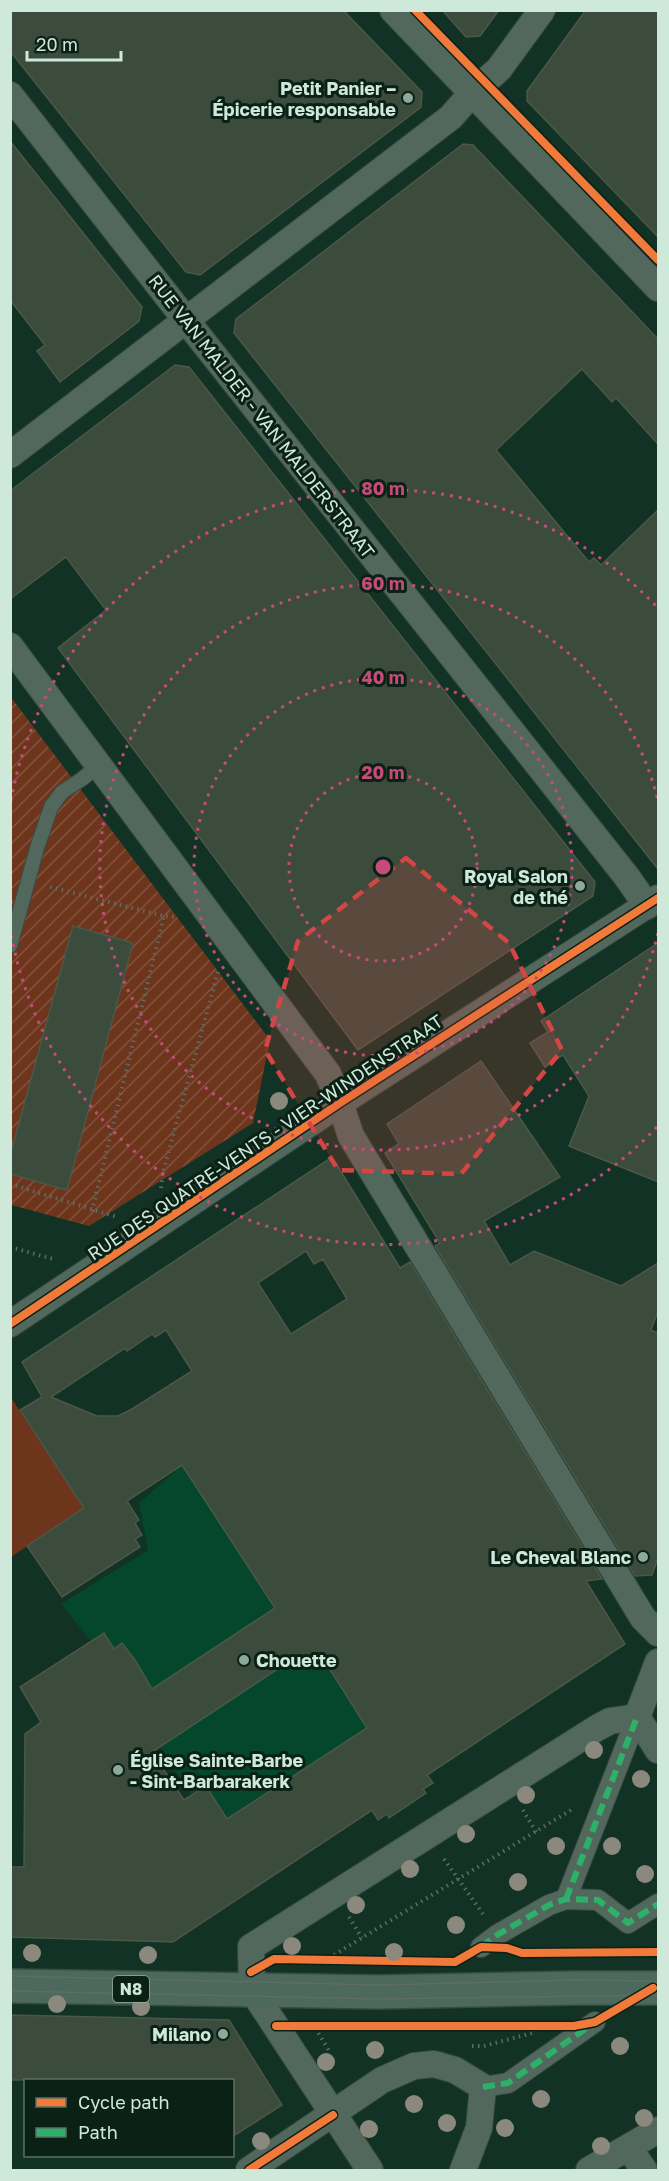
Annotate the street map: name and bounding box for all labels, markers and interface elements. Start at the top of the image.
scale bar [27,24,122,62]
text: 20 m [36,33,78,55]
place label: Petit Panier – Épicerie responsable [212,77,396,120]
marker: Petit Panier – Épicerie responsable [401,91,415,105]
street label: RUE VAN MALDER - VAN MALDERSTRAAT [144,270,380,562]
text: 80 m [361,477,405,499]
text: 60 m [361,572,405,594]
text: 40 m [361,666,405,688]
text: 20 m [362,761,404,783]
centre of rings [373,857,393,877]
place label: Royal Salon de thé [464,865,568,908]
marker: Royal Salon de thé [573,879,587,893]
street label: RUE DES QUATRE-VENTS - VIER-WINDENSTRAAT [83,1009,447,1265]
place label: Le Cheval Blanc [490,1546,631,1568]
marker: Le Cheval Blanc [636,1550,650,1564]
place label: Chouette [256,1649,337,1671]
marker: Chouette [237,1653,251,1667]
place label: Église Sainte-Barbe - Sint-Barbarakerk [130,1749,304,1792]
marker: Église Sainte-Barbe - Sint-Barbarakerk [111,1763,125,1777]
road number: N8 [113,1976,149,2002]
place label: Milano [152,2023,211,2045]
marker: Milano [216,2027,230,2041]
legend [24,2079,234,2157]
text: Cycle path [78,2091,170,2113]
text: Path [78,2121,118,2143]

